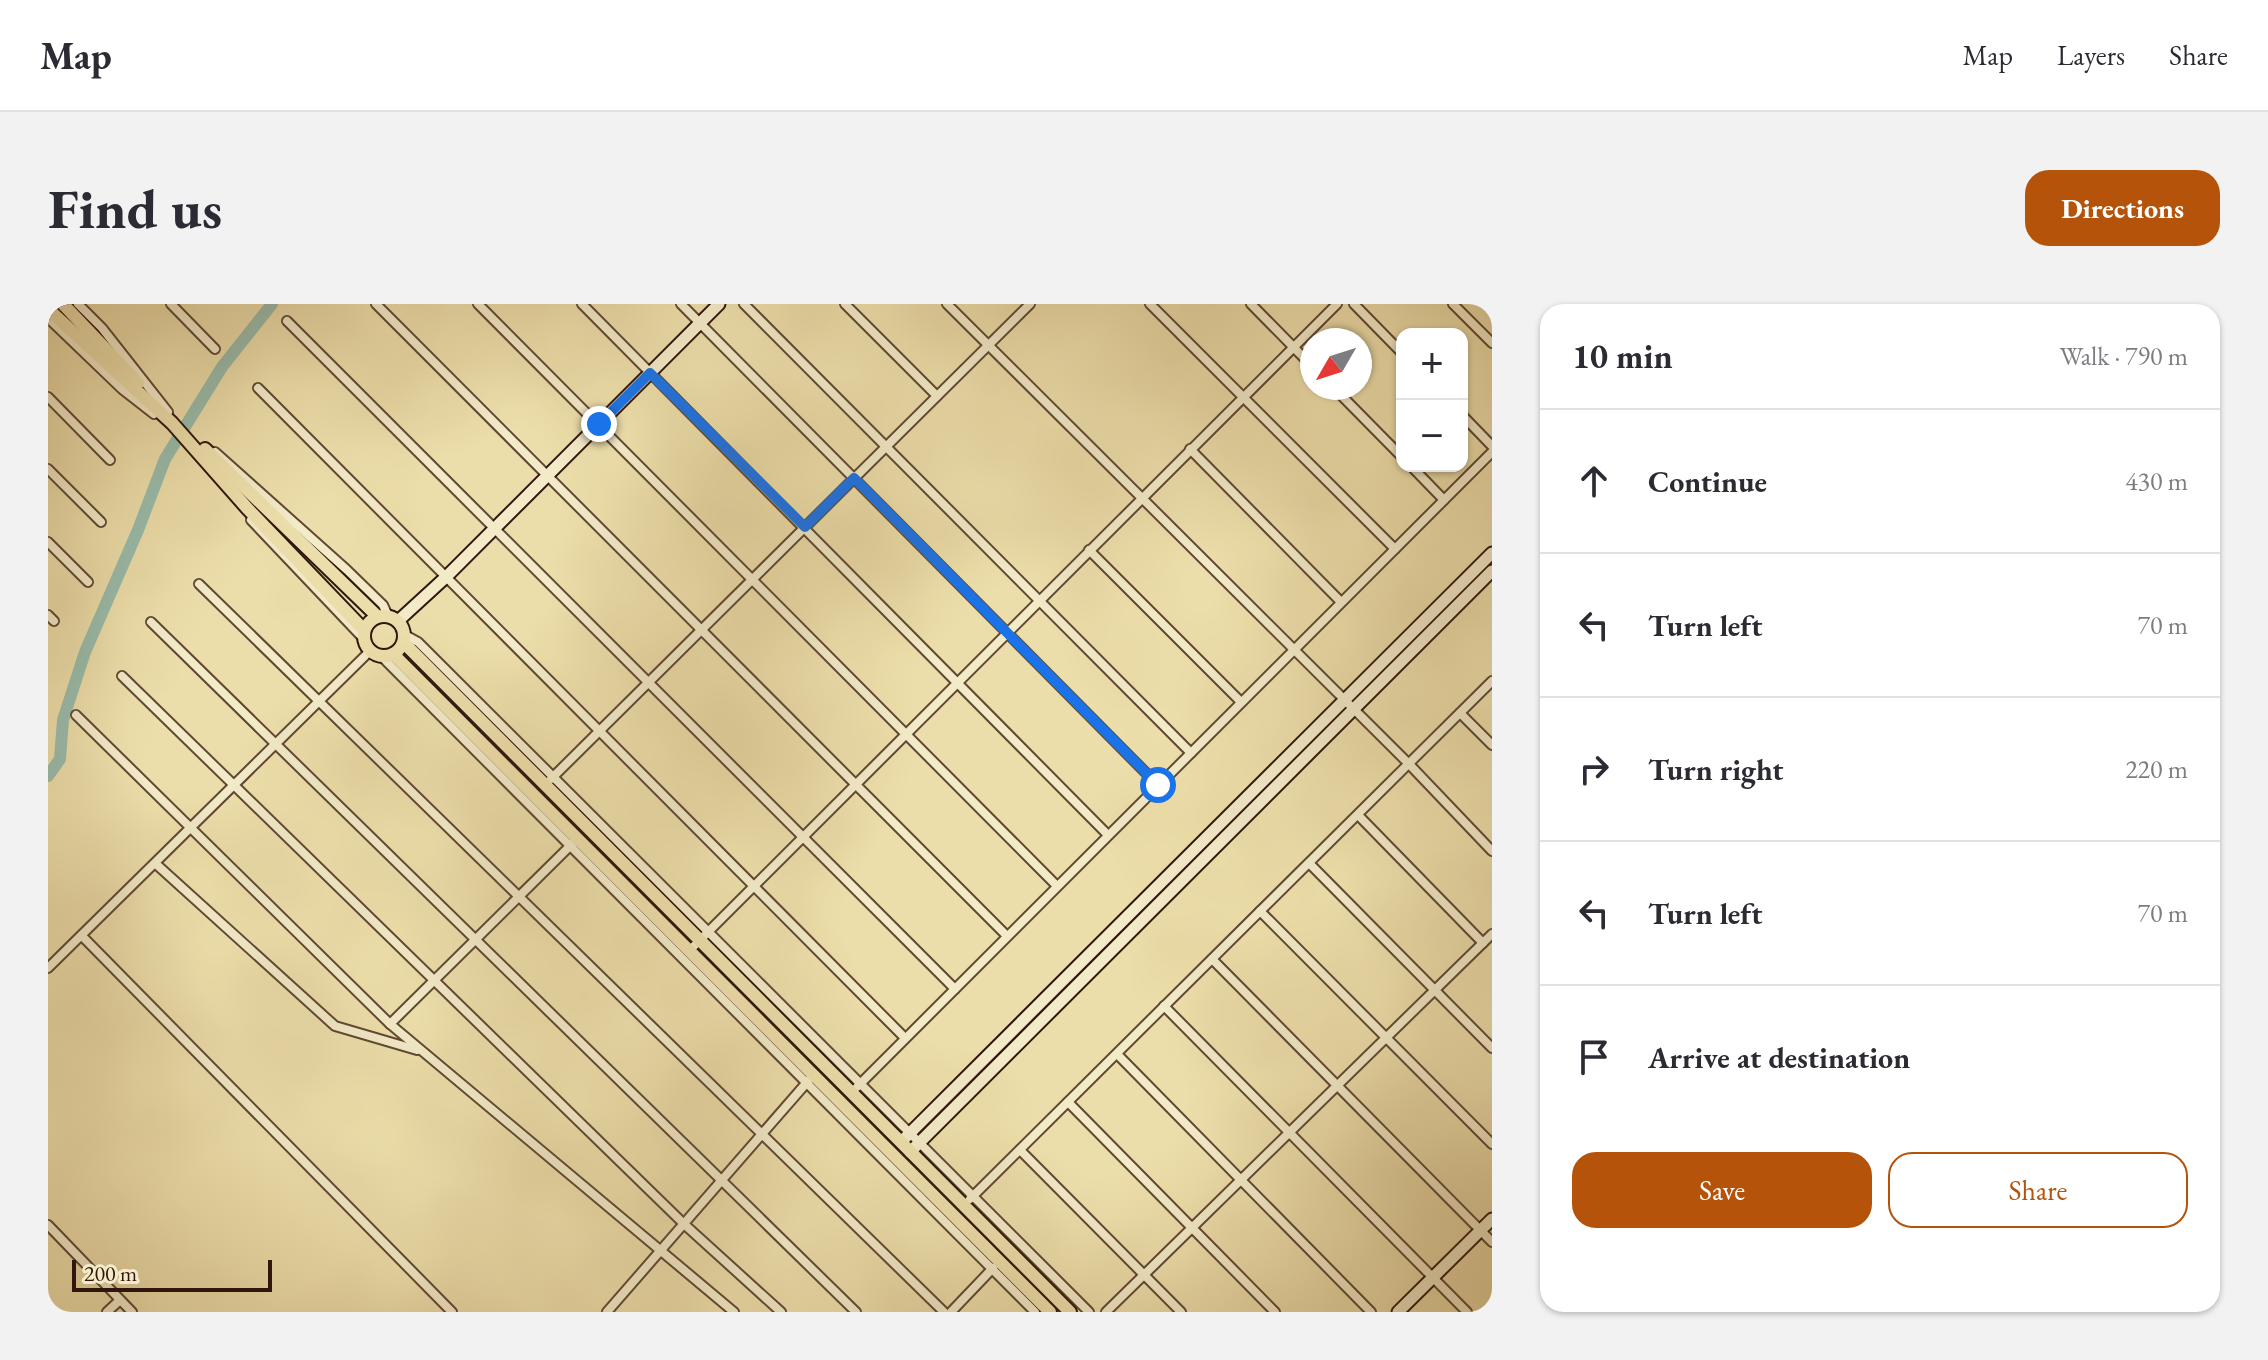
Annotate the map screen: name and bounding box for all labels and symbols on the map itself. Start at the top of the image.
north arrow [1300,328,1372,400]
route end [581,406,617,442]
route start [1140,767,1176,803]
scale bar [72,1256,272,1292]

